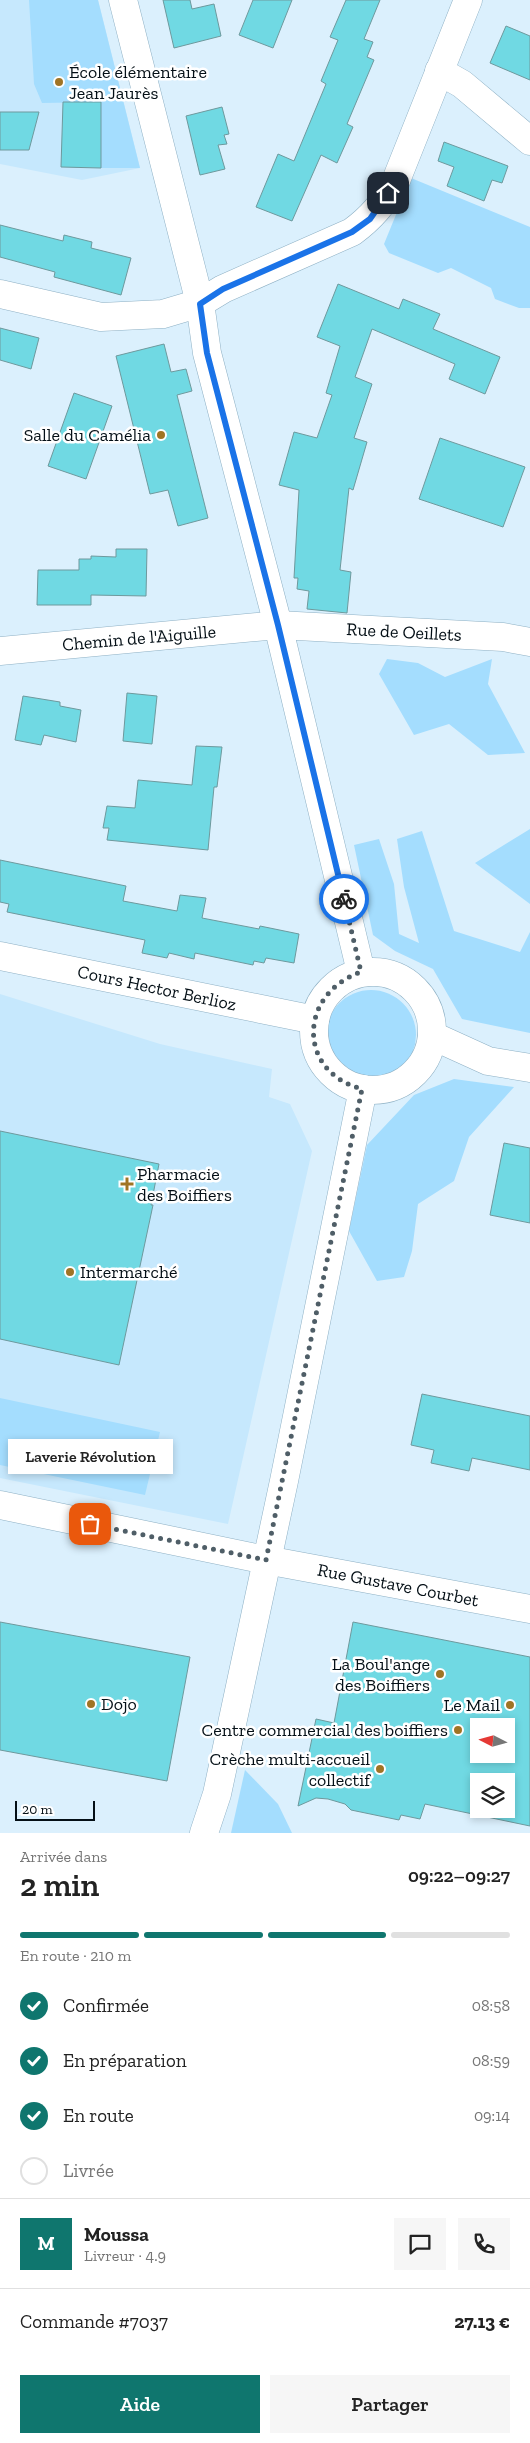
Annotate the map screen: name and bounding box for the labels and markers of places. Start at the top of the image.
place label: École élémentaire Jean Jaurès [69,61,207,104]
marker: École élémentaire Jean Jaurès [53,76,65,88]
pin [367,172,409,214]
place label: Salle du Camélia [24,424,151,446]
marker: Salle du Camélia [155,429,167,441]
place label: Pharmacie des Boiffiers [137,1163,232,1206]
marker: Pharmacie des Boiffiers [121,1178,133,1190]
place label: Intermarché [80,1261,177,1283]
marker: Intermarché [64,1266,76,1278]
callout: Laverie Révolution [8,1439,172,1474]
pin [69,1503,111,1545]
place label: La Boul'ange des Boiffiers [332,1653,430,1696]
marker: La Boul'ange des Boiffiers [434,1668,446,1680]
place label: Dojo [101,1693,137,1715]
place label: Le Mail [443,1694,500,1716]
marker: Dojo [85,1698,97,1710]
marker: Le Mail [504,1699,516,1711]
place label: Centre commercial des boiffiers [202,1719,448,1741]
marker: Centre commercial des boiffiers [452,1724,464,1736]
place label: Crèche multi-accueil collectif [210,1748,371,1791]
marker: Crèche multi-accueil collectif [374,1763,386,1775]

